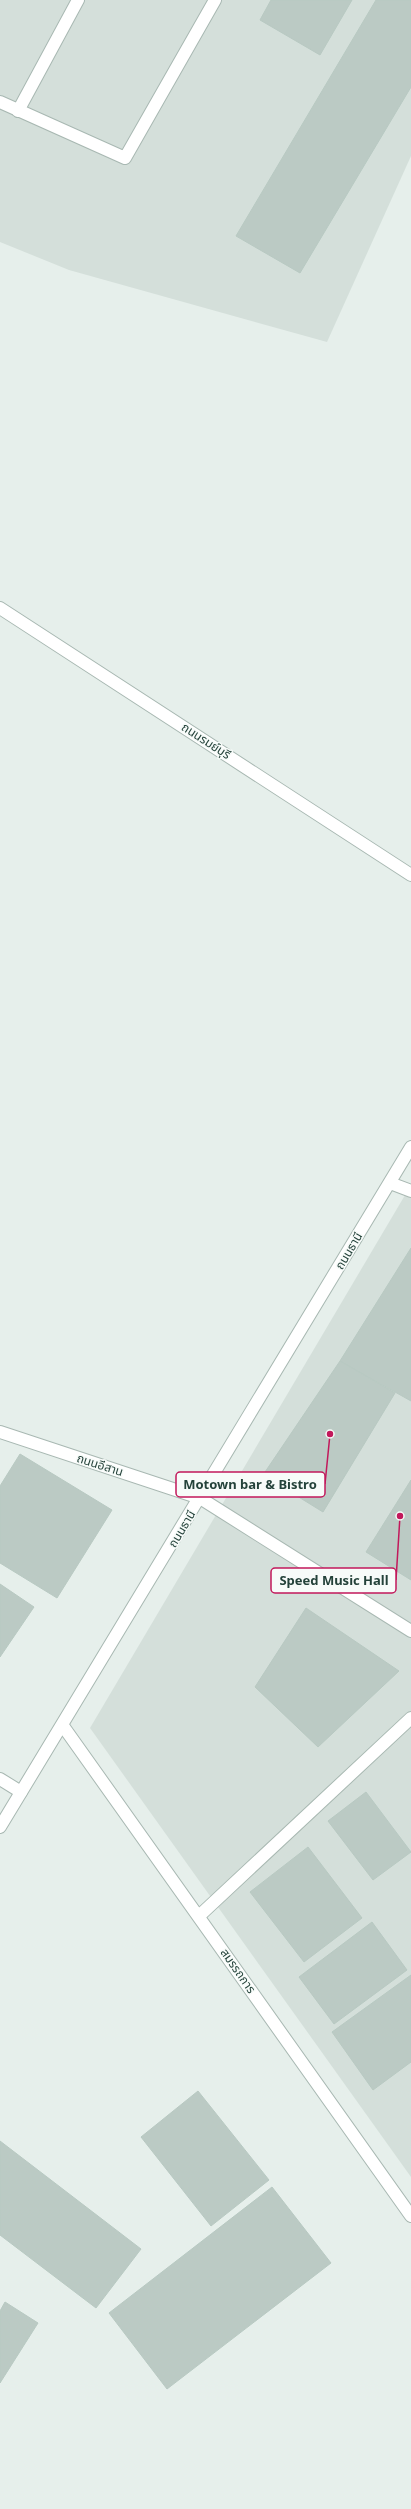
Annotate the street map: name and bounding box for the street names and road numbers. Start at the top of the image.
street label: ถนนรมย์บุรี [178,718,234,763]
street label: ถนนธานี [331,1229,366,1273]
street label: ถนนอีสาน [75,1449,126,1480]
street label: ถนนธานี [164,1507,199,1551]
street label: สมรรถการ [217,1945,260,1997]

